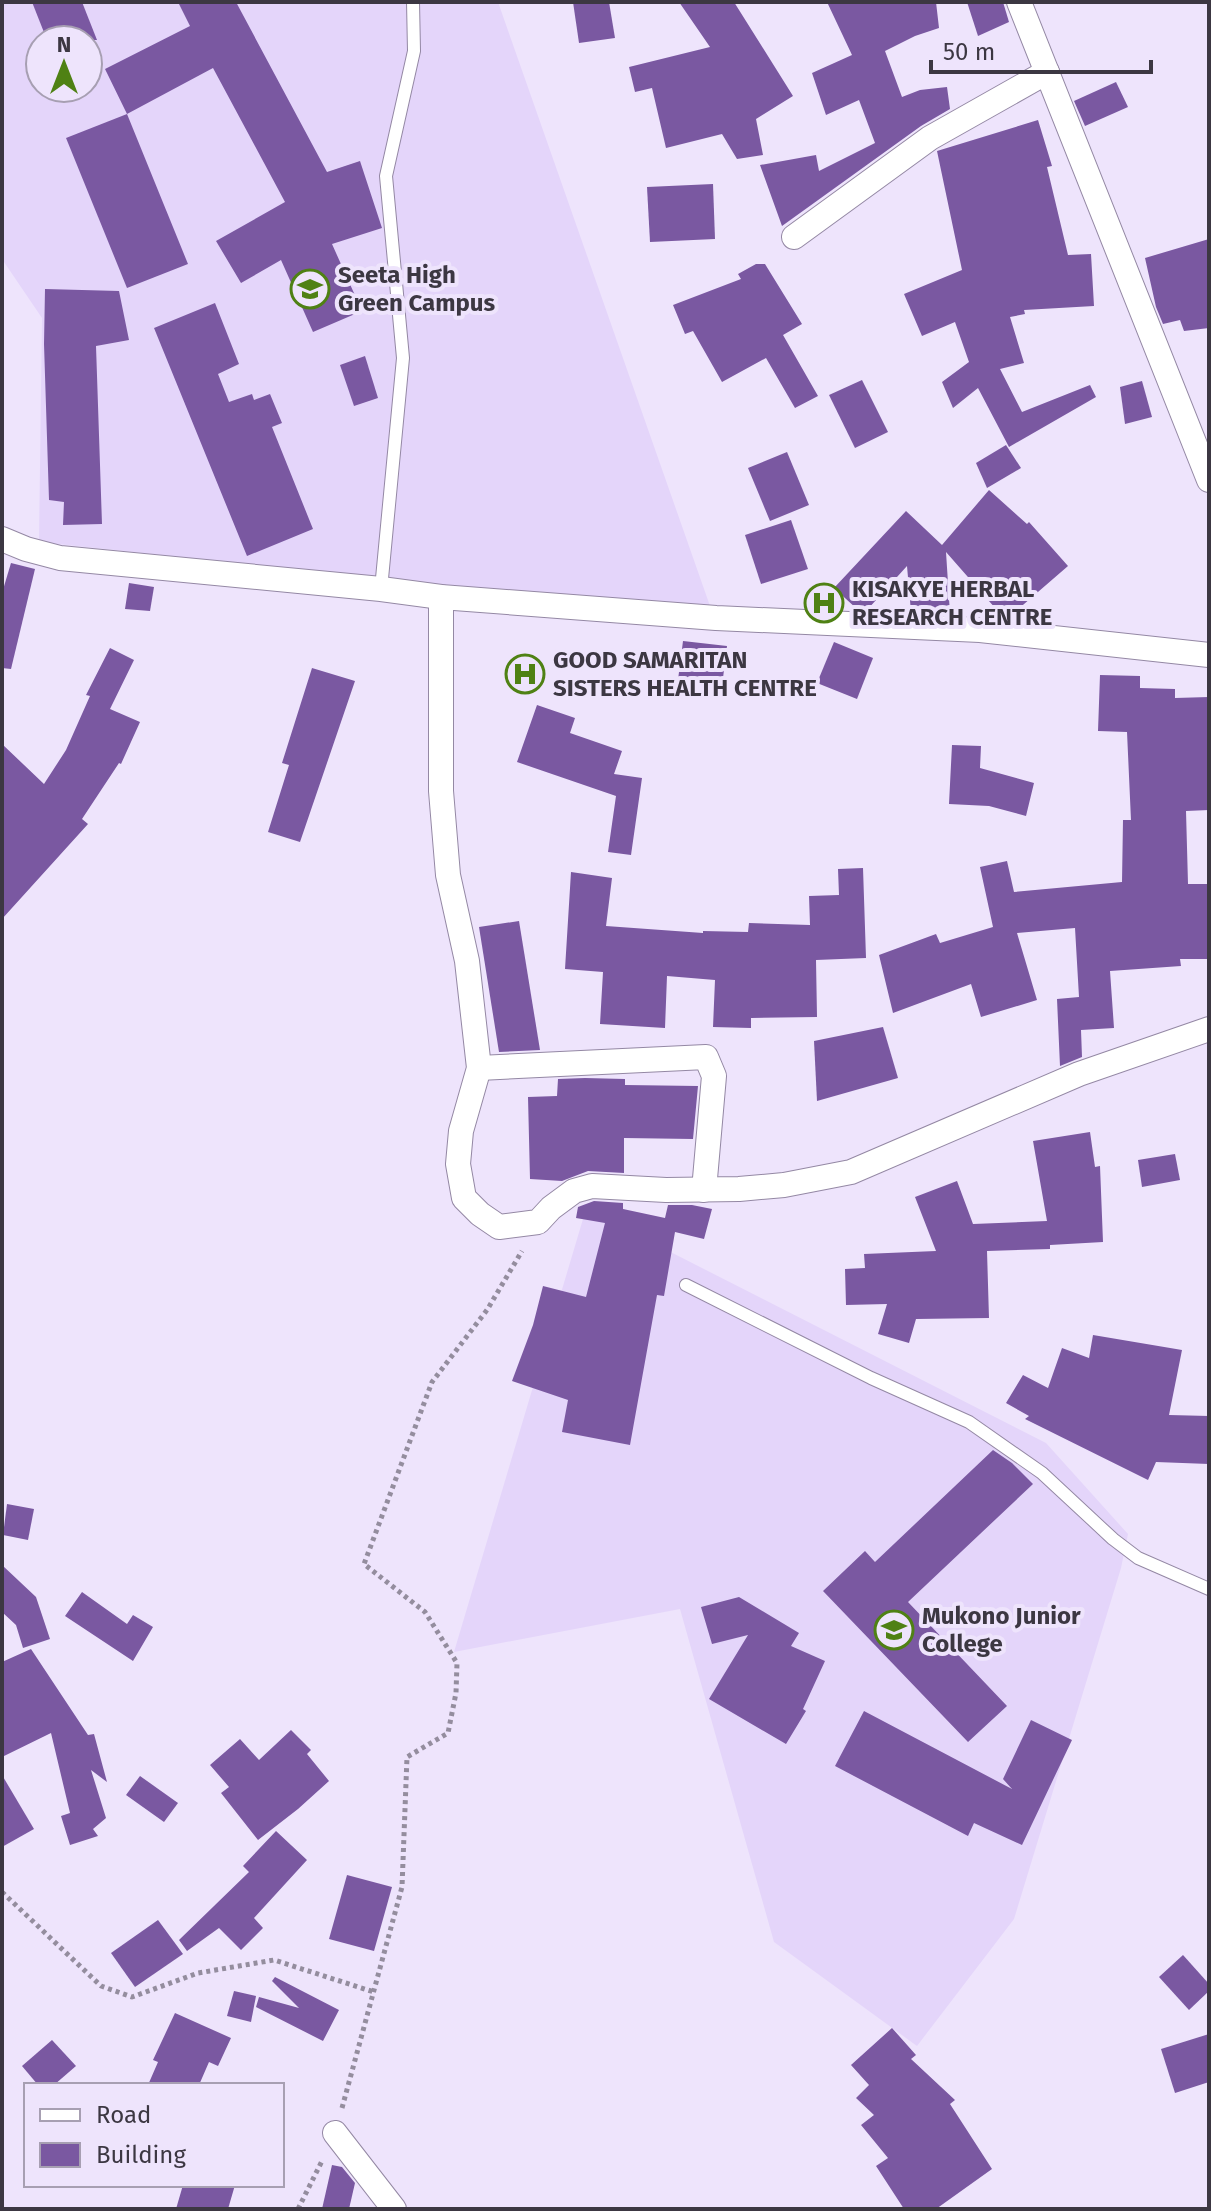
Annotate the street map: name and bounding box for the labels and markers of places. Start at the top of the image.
place label: Seeta High Green Campus [338,261,495,317]
school or university icon: Seeta High Green Campus [289,268,331,310]
place label: KISAKYE HERBAL RESEARCH CENTRE [852,575,1052,631]
hospital icon: KISAKYE HERBAL RESEARCH CENTRE [803,582,845,624]
place label: GOOD SAMARITAN SISTERS HEALTH CENTRE [553,646,817,702]
hospital icon: GOOD SAMARITAN SISTERS HEALTH CENTRE [504,653,546,695]
place label: Mukono Junior College [922,1602,1081,1658]
school or university icon: Mukono Junior College [873,1609,915,1651]

